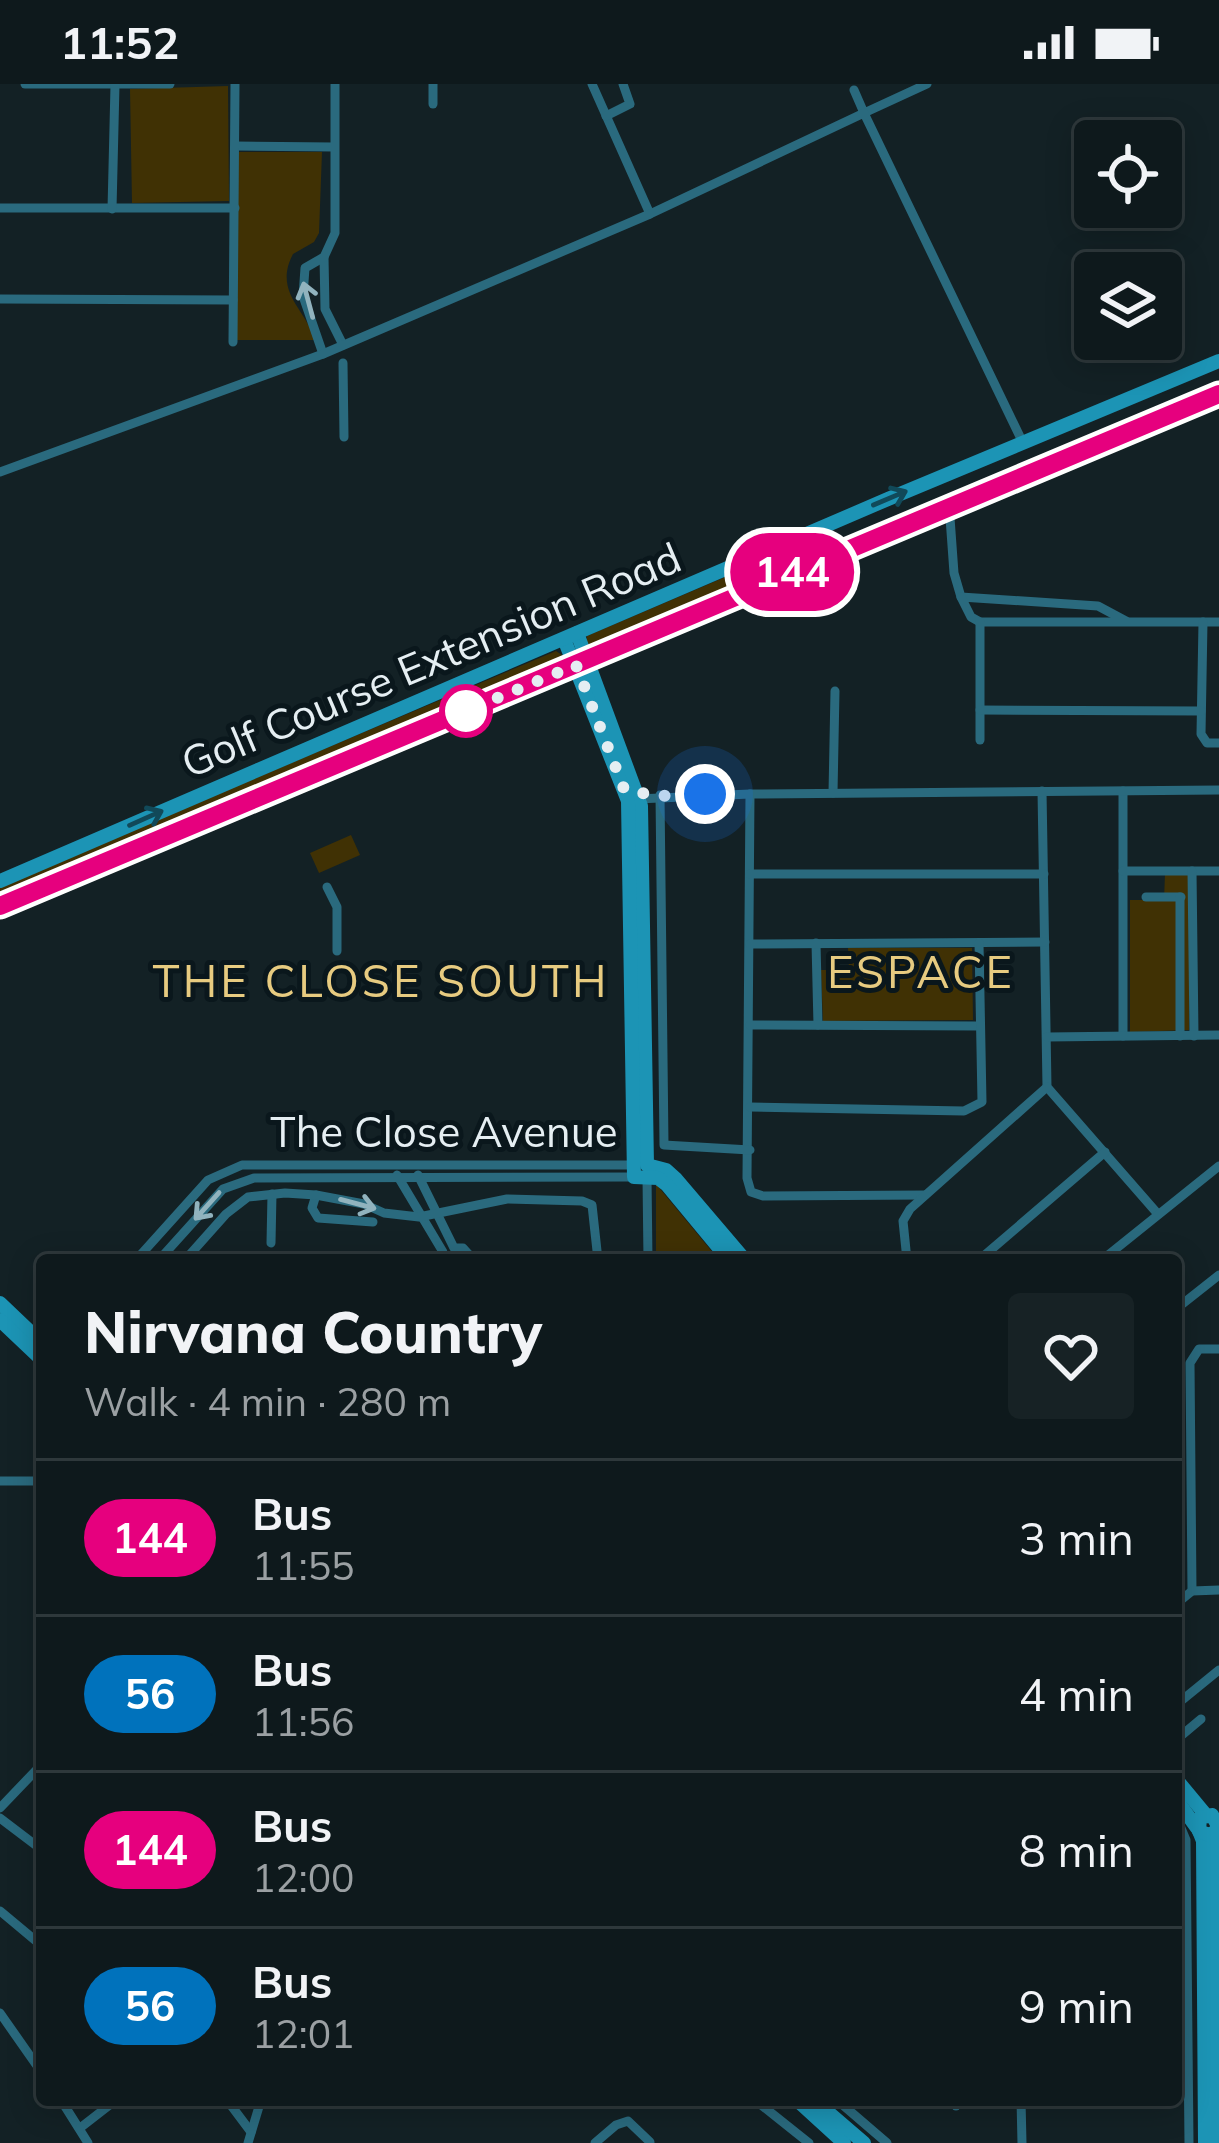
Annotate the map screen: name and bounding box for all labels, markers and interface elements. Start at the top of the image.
text: 11:52 [60,14,179,70]
map controls [1074,120,1182,360]
button: locate [1074,120,1182,228]
button: layers [1074,252,1182,360]
one-way arrow [295,282,317,320]
one-way arrow [871,486,907,508]
street label: Golf Course Extension Road [173,530,689,789]
line badge: 144 [723,533,861,611]
text: 144 [754,545,830,598]
unlabelled marker [441,686,491,736]
your location [675,764,735,824]
one-way arrow [127,806,163,828]
district label: ESPACE [827,943,1015,999]
district label: THE CLOSE SOUTH [153,952,609,1008]
street label: The Close Avenue [270,1105,618,1158]
one-way arrow [194,1190,221,1221]
one-way arrow [338,1194,376,1216]
button: heart [1008,1293,1134,1419]
text: Nirvana Country [84,1296,542,1367]
text: Walk · 4 min · 280 m [84,1377,451,1426]
text: Bus [252,1485,332,1541]
text: 3 min [1019,1510,1134,1566]
text: 144 [112,1511,188,1564]
text: 11:55 [252,1541,355,1590]
text: Bus [252,1641,332,1697]
text: 4 min [1019,1666,1134,1722]
text: 56 [125,1667,175,1720]
text: 11:56 [252,1697,355,1746]
text: Bus [252,1797,332,1853]
text: 8 min [1019,1822,1134,1878]
text: 144 [112,1823,188,1876]
text: 12:00 [252,1853,355,1902]
text: Bus [252,1953,332,2009]
text: 9 min [1019,1978,1134,2034]
text: 56 [125,1979,175,2032]
text: 12:01 [252,2009,355,2058]

